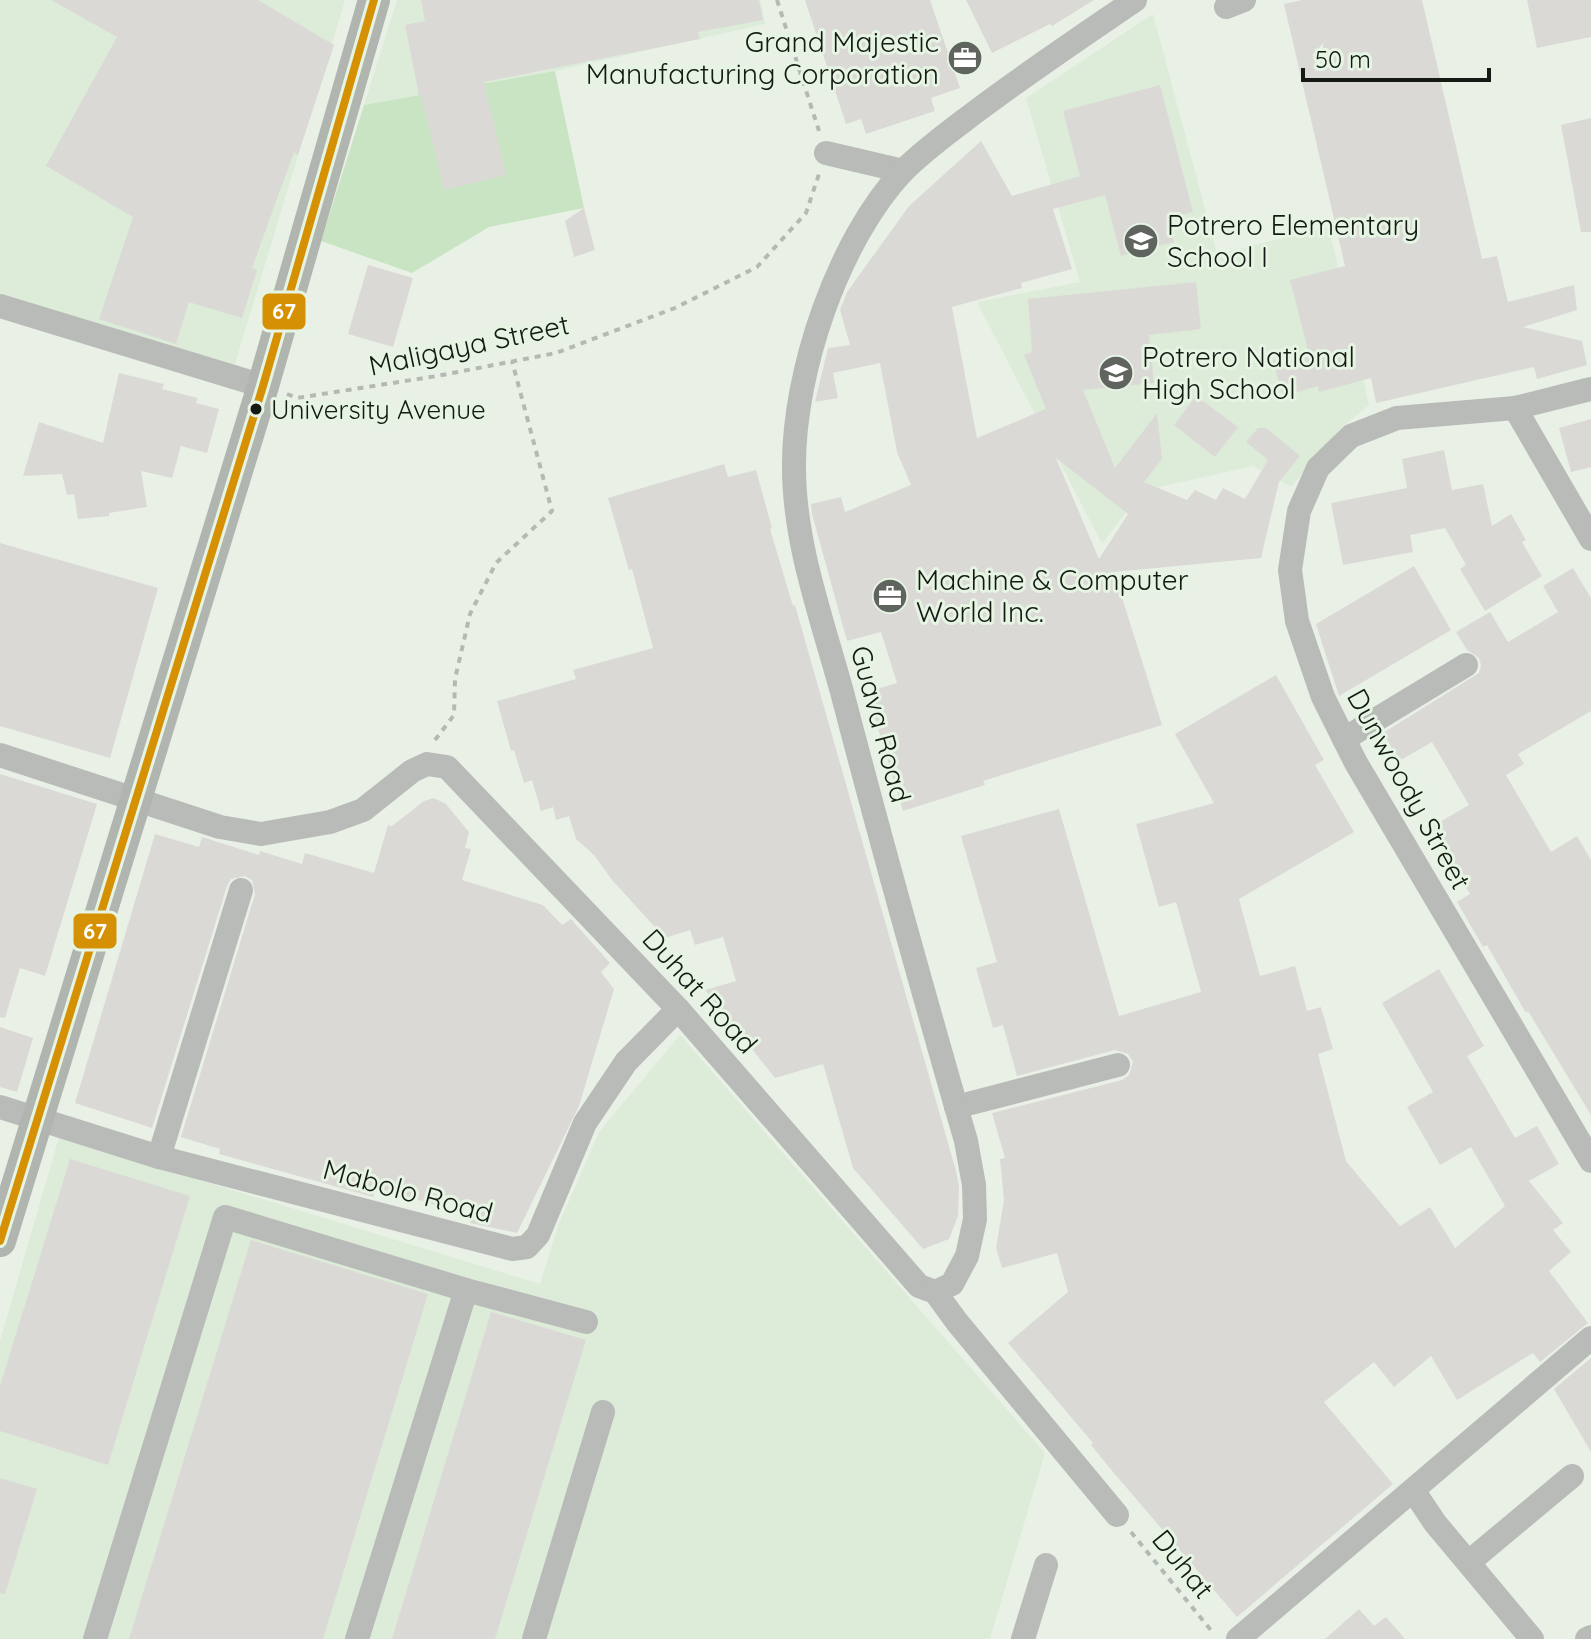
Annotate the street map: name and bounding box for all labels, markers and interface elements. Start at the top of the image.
place label: Grand Majestic Manufacturing Corporation [586,24,939,91]
scale bar [1303,32,1489,82]
office icon: Grand Majestic Manufacturing Corporation [946,39,984,77]
text: 50 m [1315,44,1371,74]
place label: Potrero Elementary School I [1167,207,1419,274]
school or university icon: Potrero Elementary School I [1122,222,1160,260]
line badge: 67 [261,292,307,331]
text: 67 [272,297,296,325]
street label: Maligaya Street [366,306,572,383]
place label: Potrero National High School [1142,339,1355,406]
school or university icon: Potrero National High School [1097,354,1135,392]
place label: University Avenue [271,393,486,426]
marker: University Avenue [248,401,264,417]
place label: Machine & Computer World Inc. [916,562,1189,629]
office icon: Machine & Computer World Inc. [871,577,909,615]
street label: Guava Road [844,642,919,806]
street label: Dunwoody Street [1340,682,1479,895]
line badge: 67 [72,912,118,950]
text: 67 [83,917,107,945]
street label: Duhat Road [635,921,765,1060]
street label: Mabolo Road [319,1151,497,1230]
street label: Duhat [1145,1522,1222,1605]

